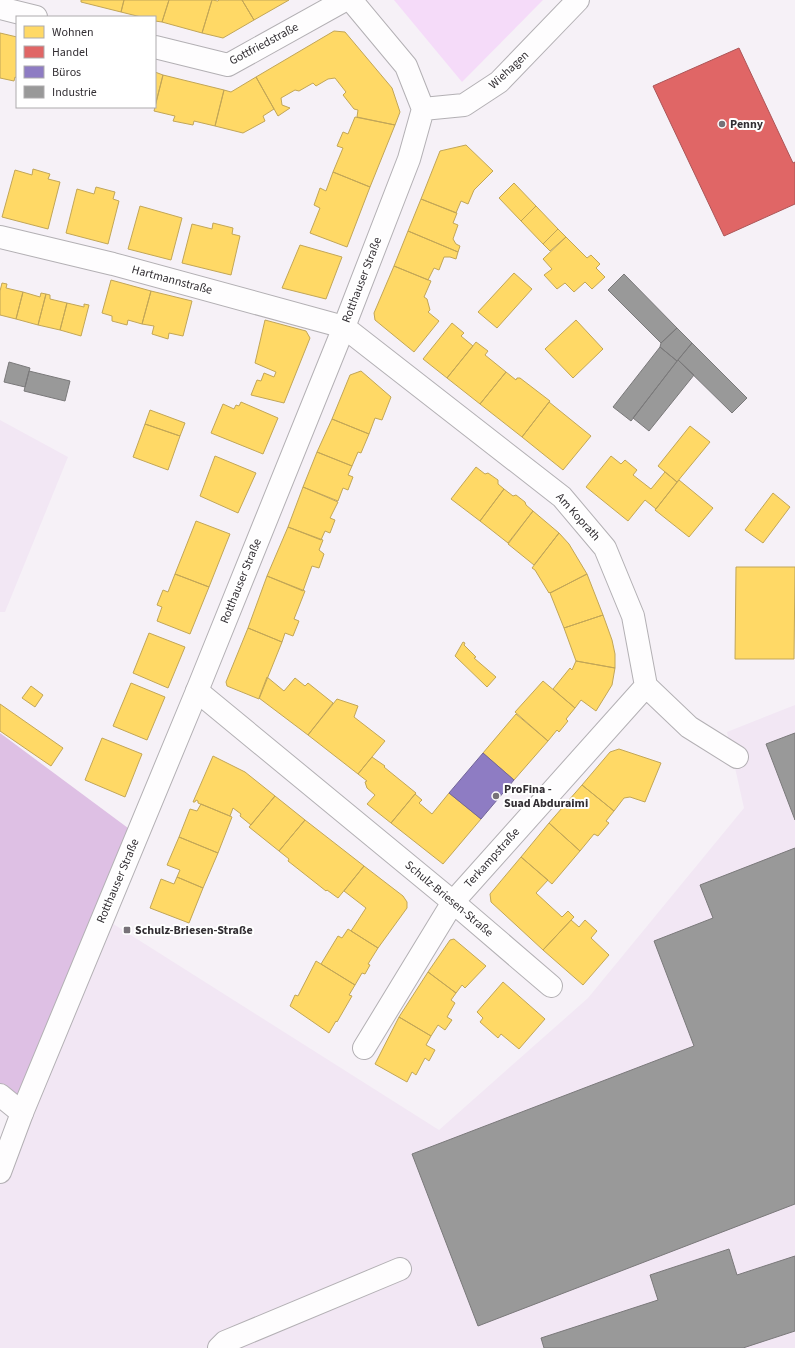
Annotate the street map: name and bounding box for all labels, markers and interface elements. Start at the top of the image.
legend [16,16,156,108]
street label: Gottfriedstraße [226,19,302,69]
text: Wohnen [52,24,94,41]
text: Handel [52,44,88,61]
street label: Wiehagen [485,47,533,93]
text: Büros [52,64,81,81]
text: Industrie [52,84,97,101]
place label: Penny [730,116,764,133]
marker: Penny [717,119,727,129]
street label: Rotthauser Straße [338,235,386,325]
street label: Hartmannstraße [130,261,214,299]
street label: Am Koprath [552,489,604,545]
street label: Rotthauser Straße [216,536,266,626]
place label: ProFina - Suad Abduraimi [504,781,588,812]
marker: ProFina - Suad Abduraimi [491,791,501,801]
street label: Terkampstraße [460,824,524,892]
street label: Rotthauser Straße [92,836,144,926]
street label: Schulz-Briesen-Straße [401,857,497,941]
place label: Schulz-Briesen-Straße [135,922,253,939]
marker: Schulz-Briesen-Straße [122,925,132,935]

